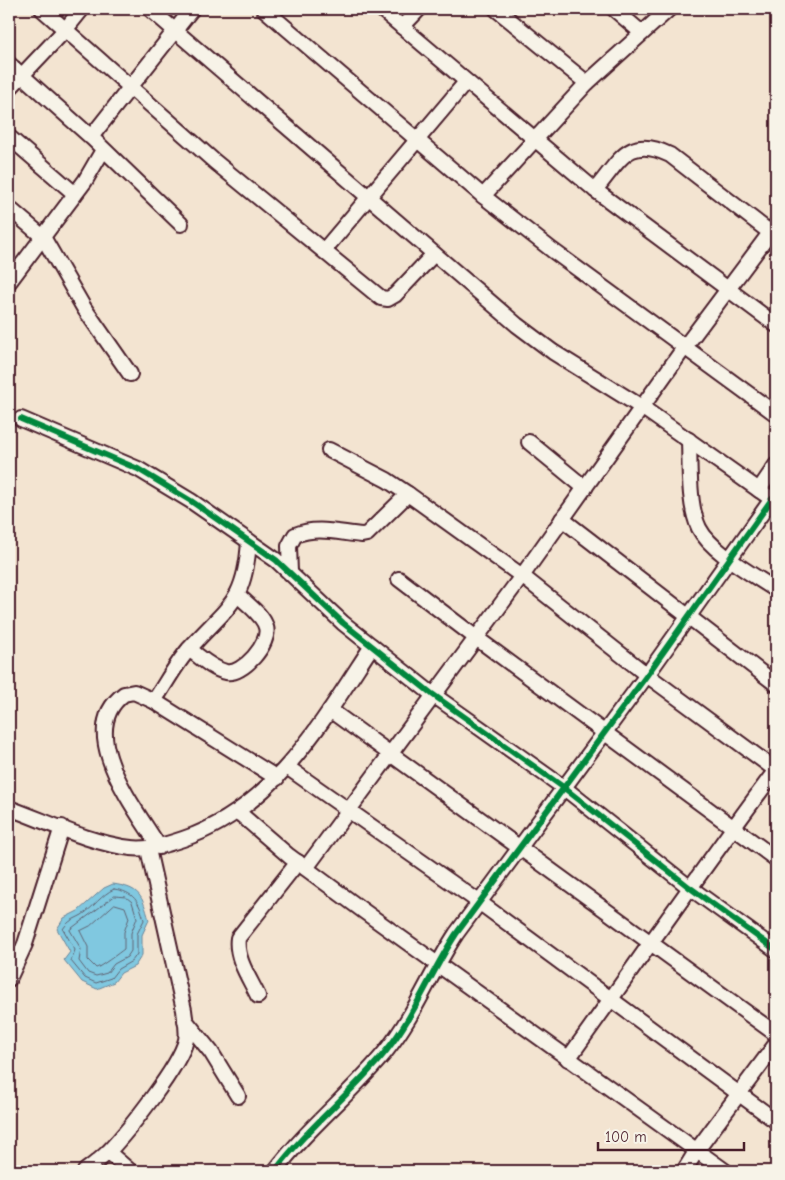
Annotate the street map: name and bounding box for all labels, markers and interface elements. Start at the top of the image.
scale bar [598,1120,744,1152]
text: 100 m [605,1128,647,1146]

